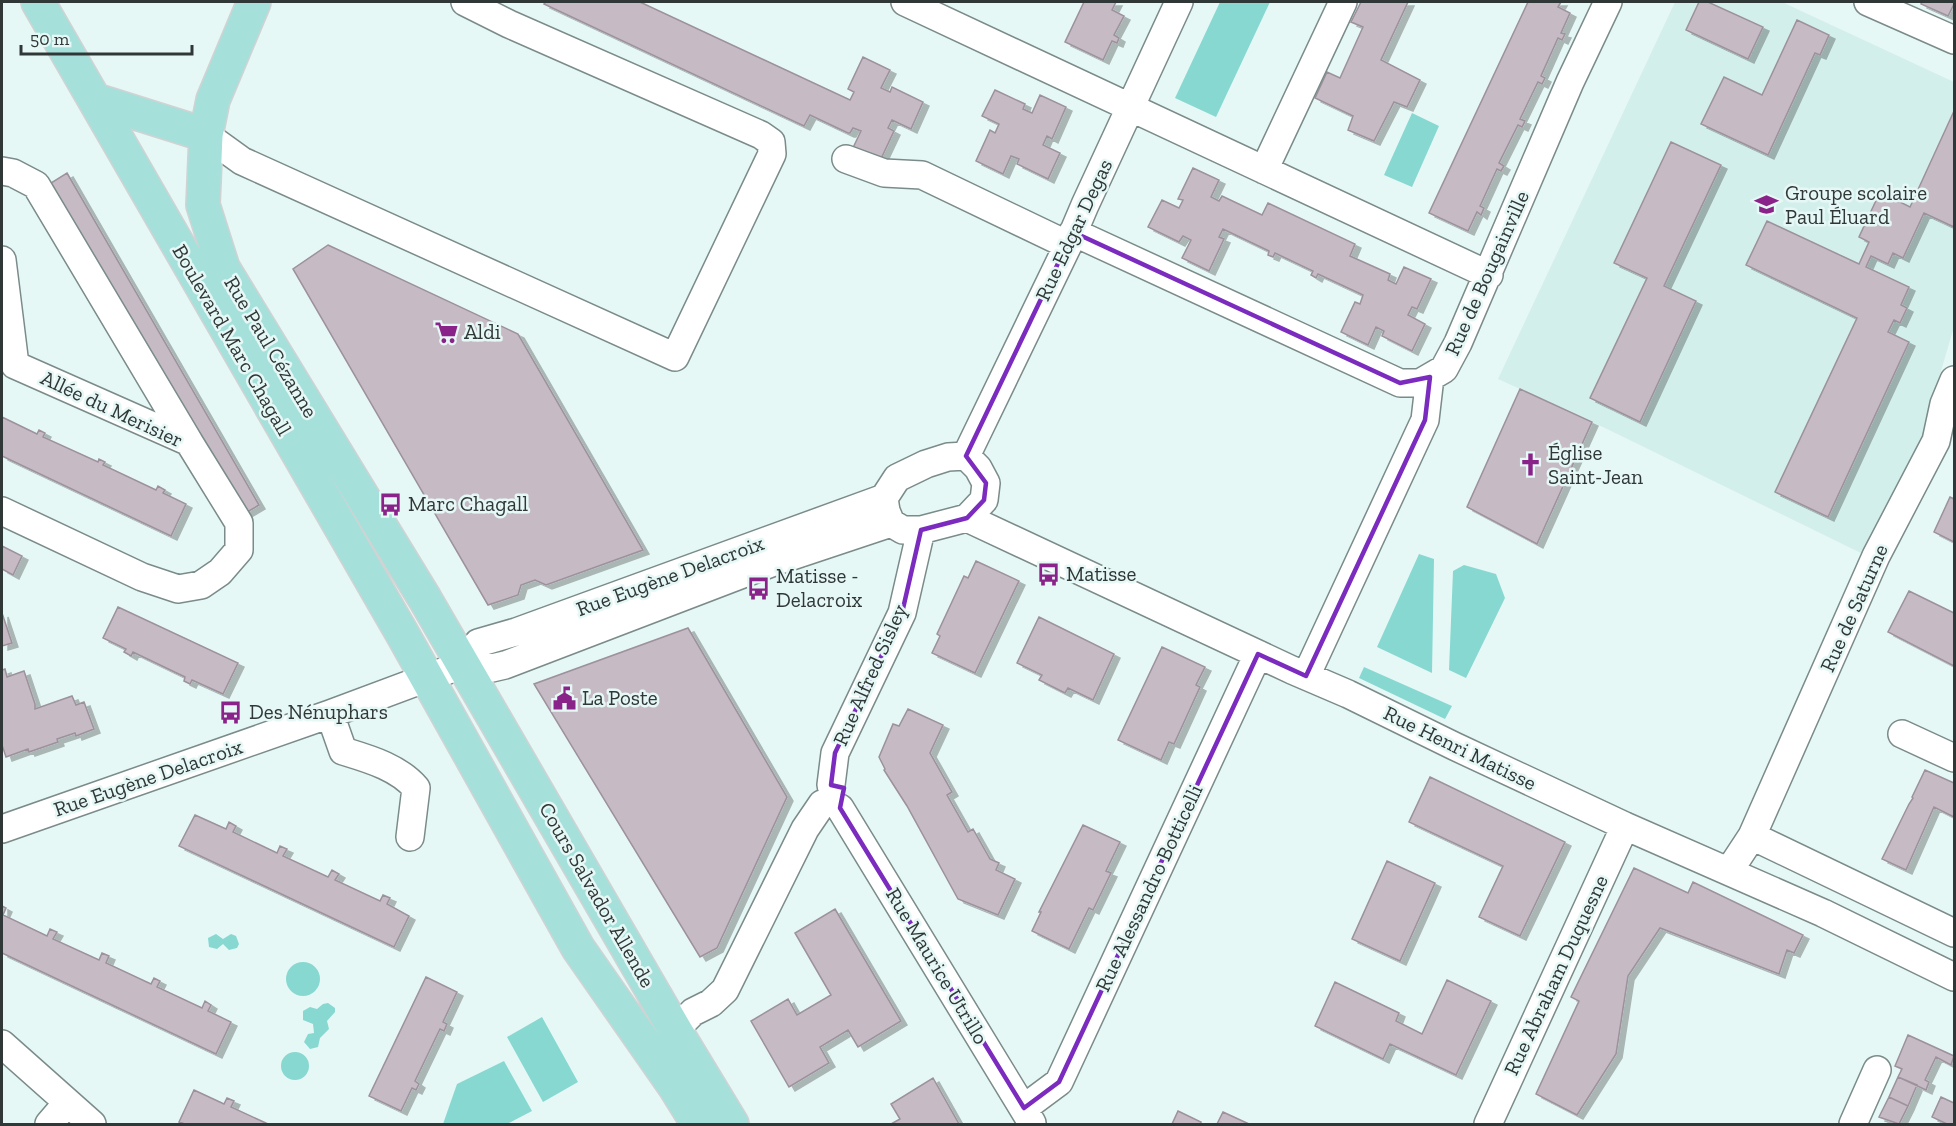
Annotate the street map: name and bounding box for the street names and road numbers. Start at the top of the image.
street label: Rue Edgar Degas [1030,155,1117,305]
street label: Rue de Bougainville [1439,187,1534,359]
street label: Boulevard Marc Chagall [168,240,298,440]
street label: Rue Paul Cézanne [219,271,324,422]
street label: Allée du Merisier [37,365,187,452]
street label: Rue Eugène Delacroix [573,530,767,621]
street label: Rue de Saturne [1814,540,1893,676]
street label: Rue Alfred Sisley [827,600,912,749]
street label: Rue Henri Matisse [1380,700,1541,795]
street label: Rue Eugène Delacroix [50,733,246,822]
street label: Rue Alessandro Botticelli [1090,780,1208,995]
street label: Cours Salvador Allende [534,798,661,992]
street label: Rue Abraham Duquesne [1498,871,1613,1079]
street label: Rue Maurice Utrillo [881,883,994,1048]

